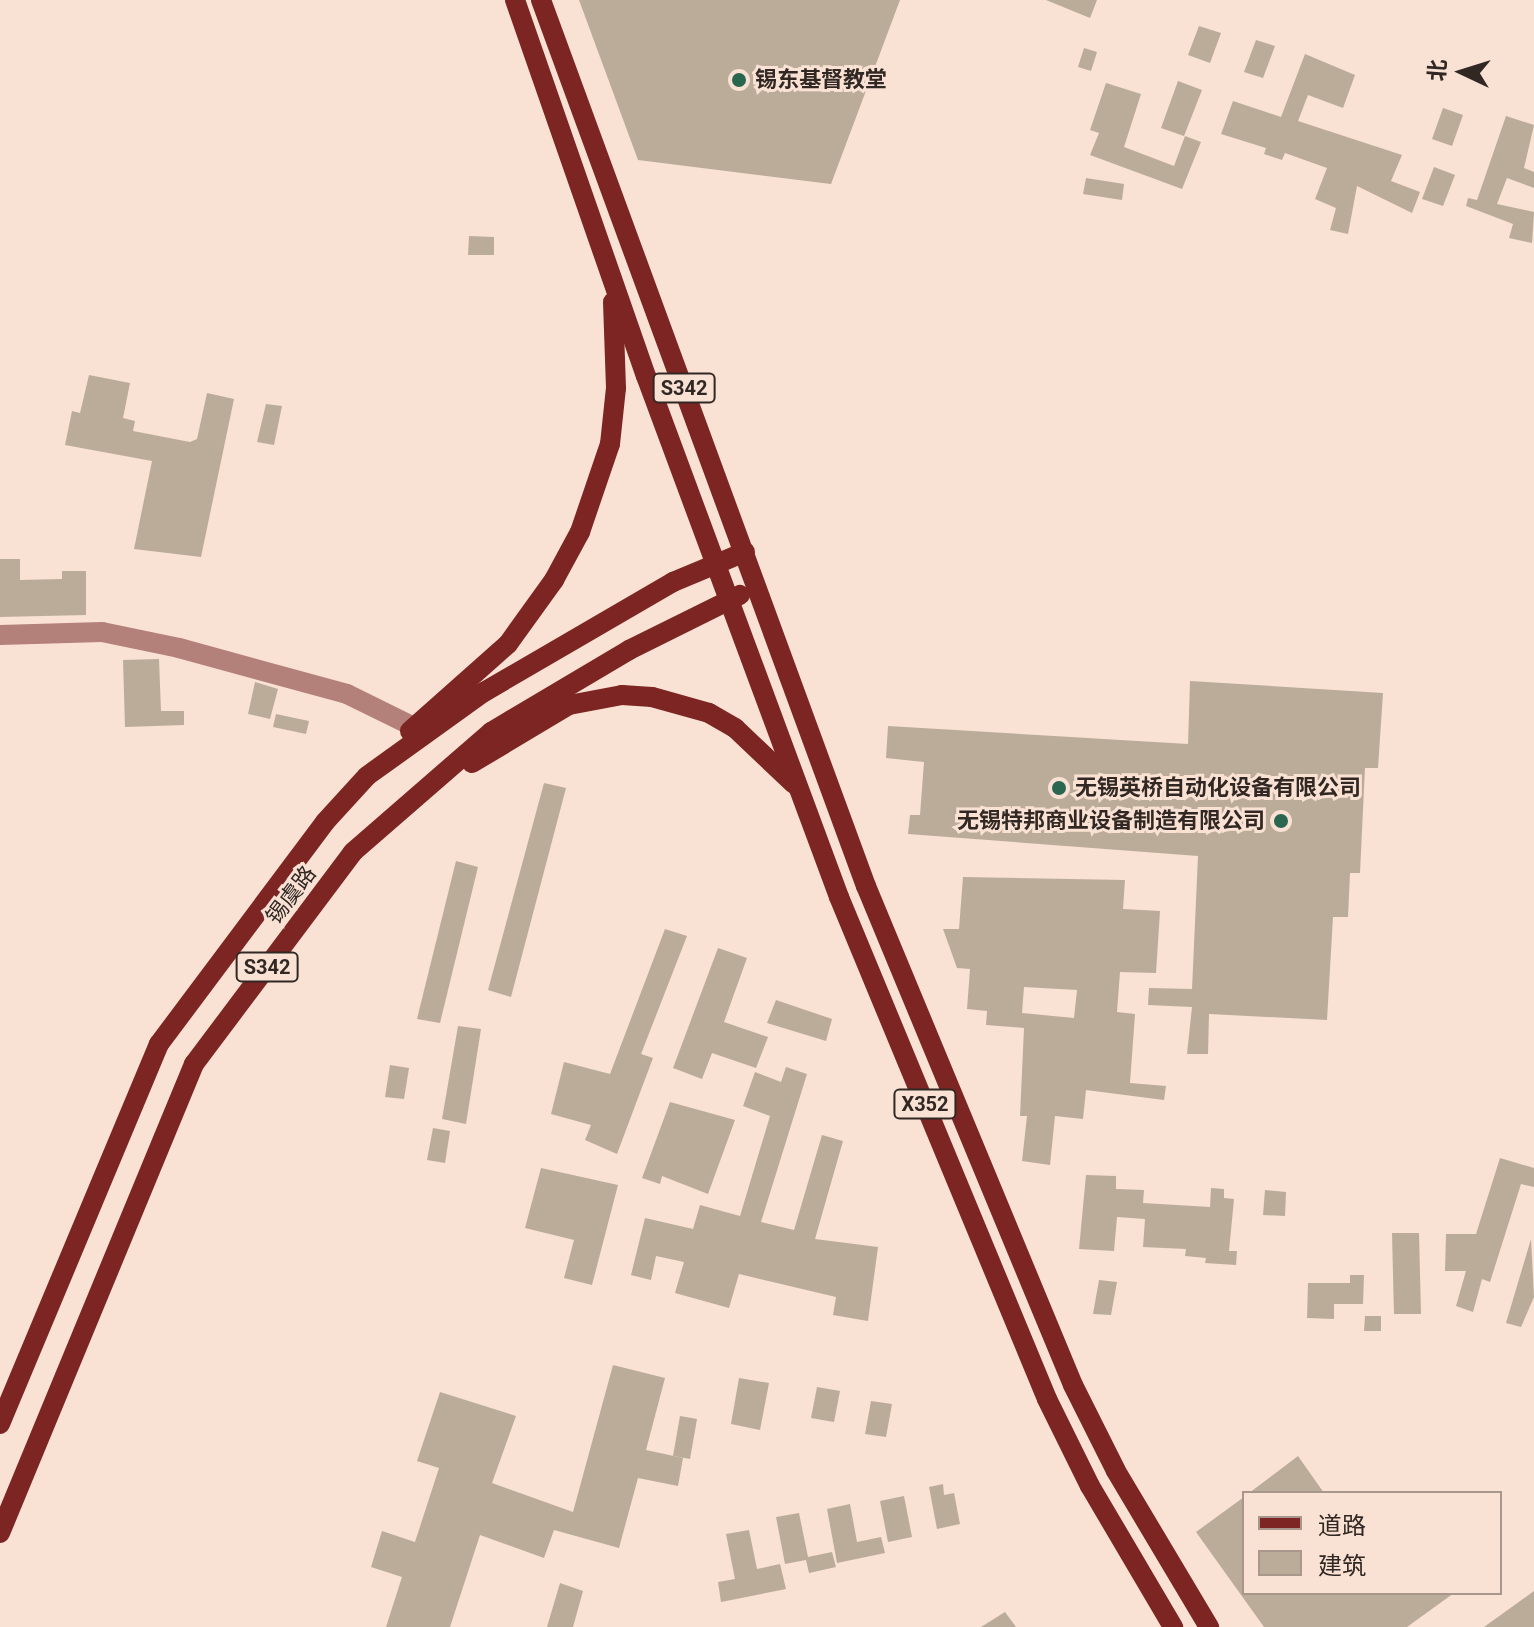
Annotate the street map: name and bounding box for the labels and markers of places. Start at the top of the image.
place label: 锡东基督教堂 [755,67,887,93]
marker: 锡东基督教堂 [730,71,748,89]
place label: 无锡英桥自动化设备有限公司 [1075,775,1361,801]
marker: 无锡英桥自动化设备有限公司 [1050,779,1068,797]
place label: 无锡特邦商业设备制造有限公司 [957,808,1265,834]
marker: 无锡特邦商业设备制造有限公司 [1272,812,1290,830]

